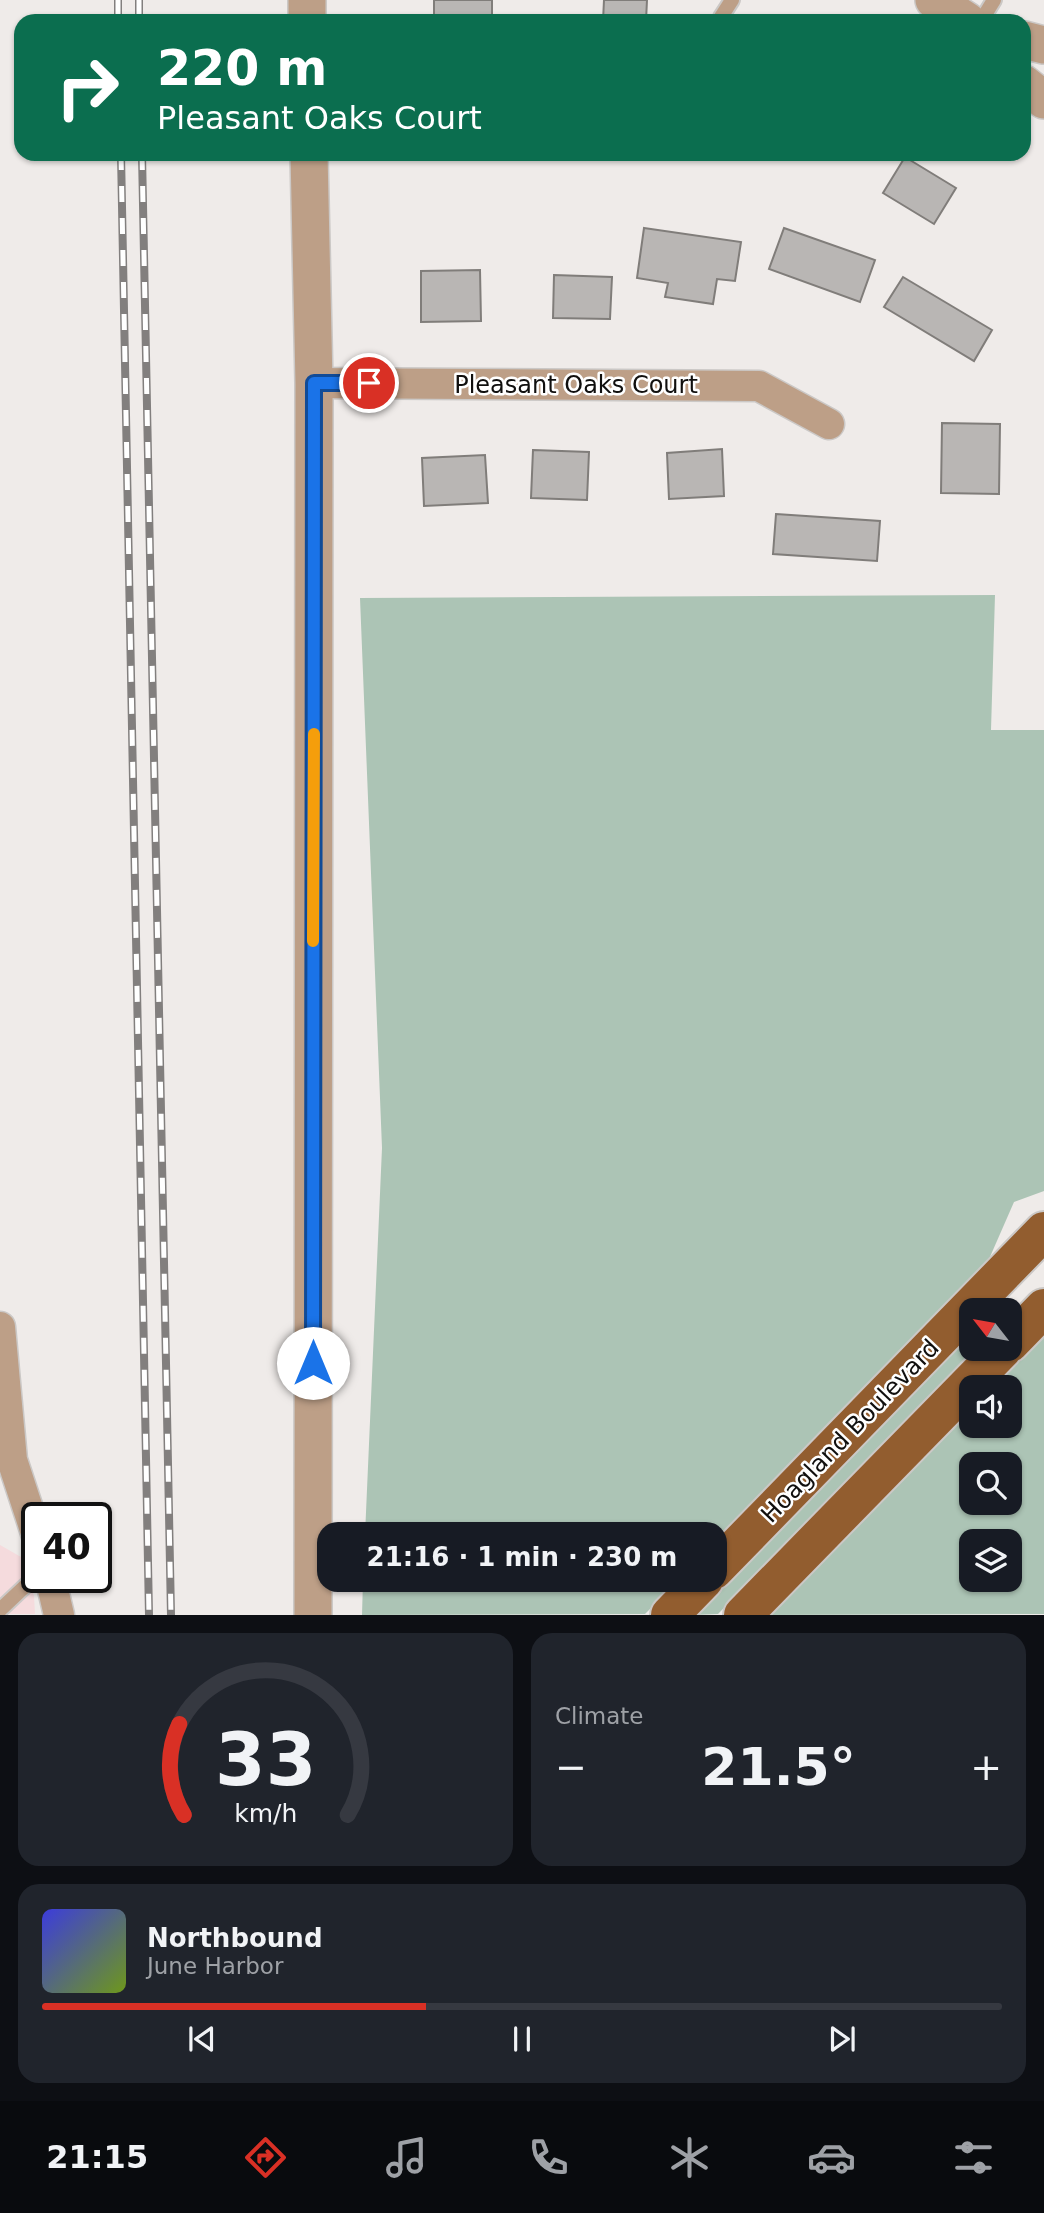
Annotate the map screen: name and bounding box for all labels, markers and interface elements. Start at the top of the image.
text: 220 m [157,40,327,97]
icon: right [42,42,133,133]
text: Pleasant Oaks Court [157,99,482,137]
pin [339,353,399,413]
icon: arrive [350,364,388,402]
street label: Pleasant Oaks Court [454,371,698,399]
north arrow [959,1298,1022,1362]
map controls [959,1298,1022,1592]
position arrow [276,1326,350,1400]
street label: Hoagland Boulevard [755,1334,945,1528]
button: sound [959,1375,1022,1438]
button: search [959,1452,1022,1515]
speed limit sign: 40 [21,1502,112,1593]
button: layers [959,1529,1022,1592]
text: 21:16 · 1 min · 230 m [367,1542,677,1572]
text: Climate [555,1703,644,1729]
text: 33 [215,1718,316,1803]
text: 21.5° [701,1737,856,1797]
text: − [555,1745,587,1789]
text: + [970,1745,1002,1789]
text: km/h [234,1799,297,1828]
text: Northbound [147,1923,323,1953]
text: June Harbor [147,1953,283,1979]
icon: previous [183,2020,221,2058]
icon: pause [503,2020,541,2058]
icon: next [823,2020,861,2058]
icon: directions [241,2133,290,2182]
icon: music [382,2133,431,2182]
icon: phone [524,2133,573,2182]
icon: climate [665,2133,714,2182]
icon: car [807,2133,856,2182]
icon: filters [949,2133,998,2182]
text: 21:15 [46,2138,148,2176]

